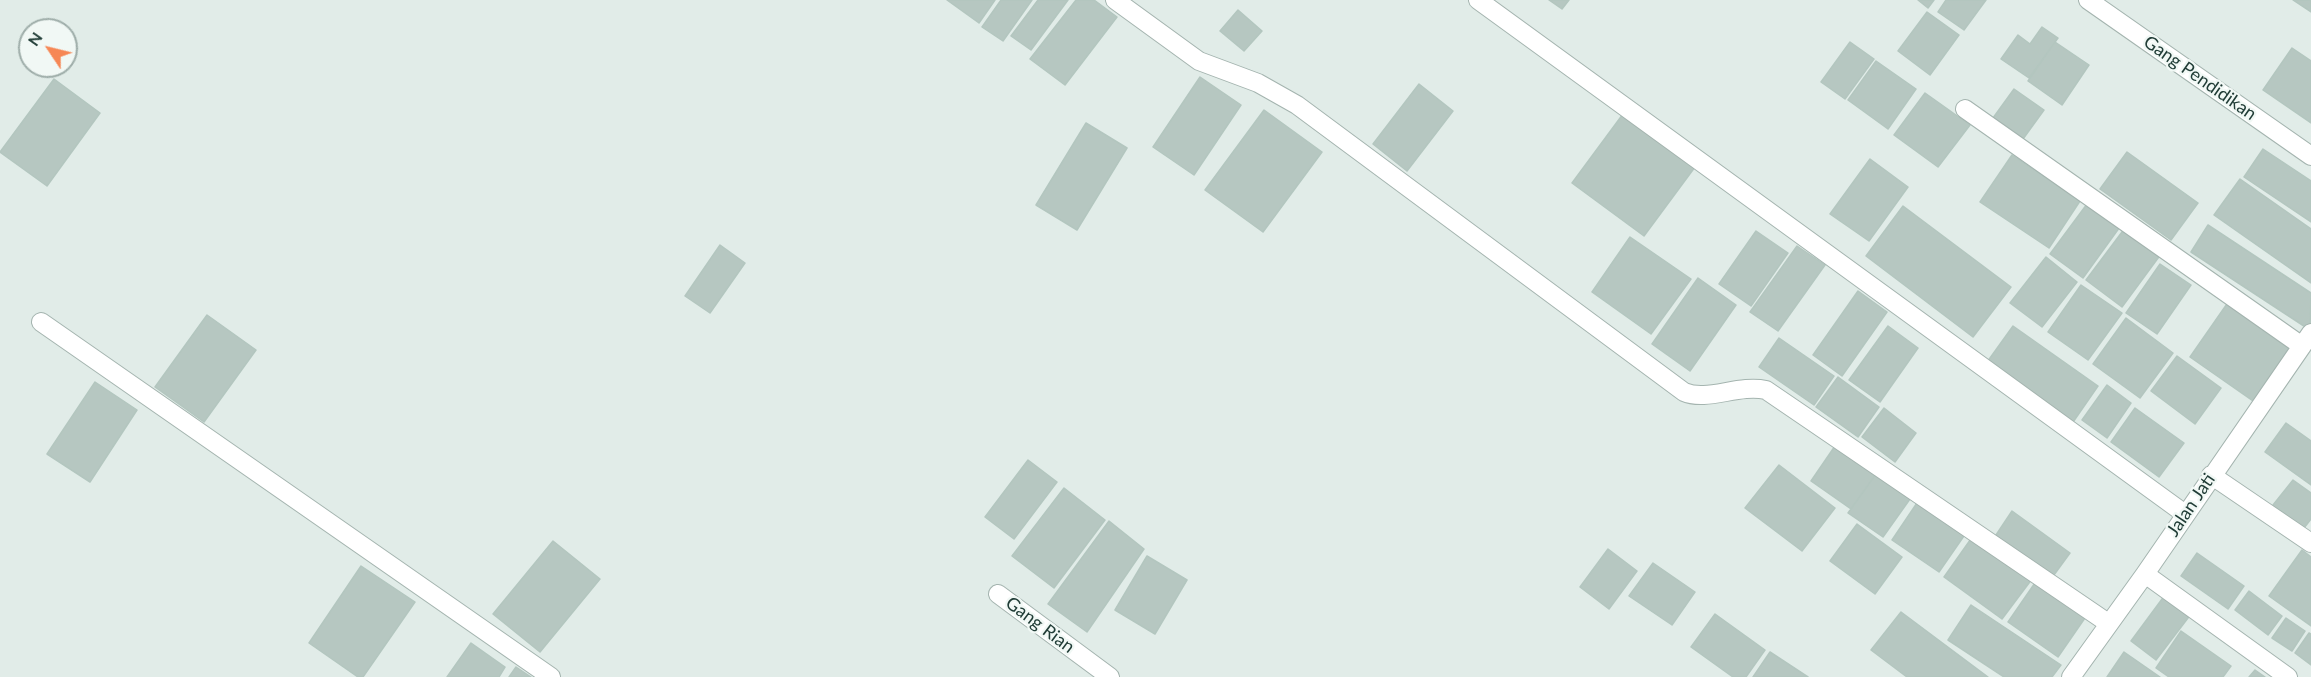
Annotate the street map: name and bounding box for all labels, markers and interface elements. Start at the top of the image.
north arrow [18,18,78,78]
text: N [23,28,46,49]
street label: Gang Pendidikan [2139,31,2261,125]
street label: Jalan Jati [2162,469,2220,541]
street label: Gang Rian [1001,592,1079,658]

